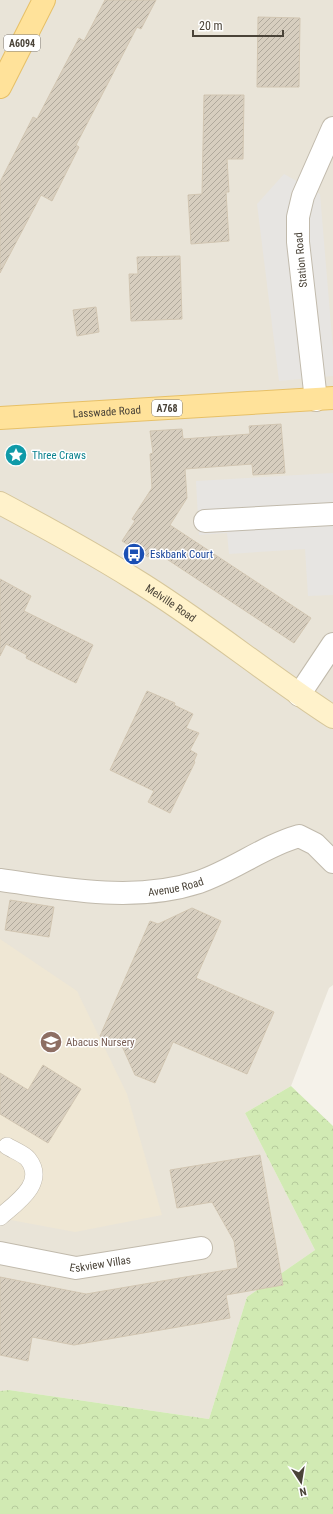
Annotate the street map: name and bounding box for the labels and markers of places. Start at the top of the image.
place icon: Three Craws [3,442,29,468]
place label: Three Craws [32,449,86,462]
bus stop icon: Eskbank Court [121,541,147,567]
place label: Eskbank Court [150,548,213,561]
school or university icon: Abacus Nursery [38,1029,64,1055]
place label: Abacus Nursery [66,1036,135,1049]

